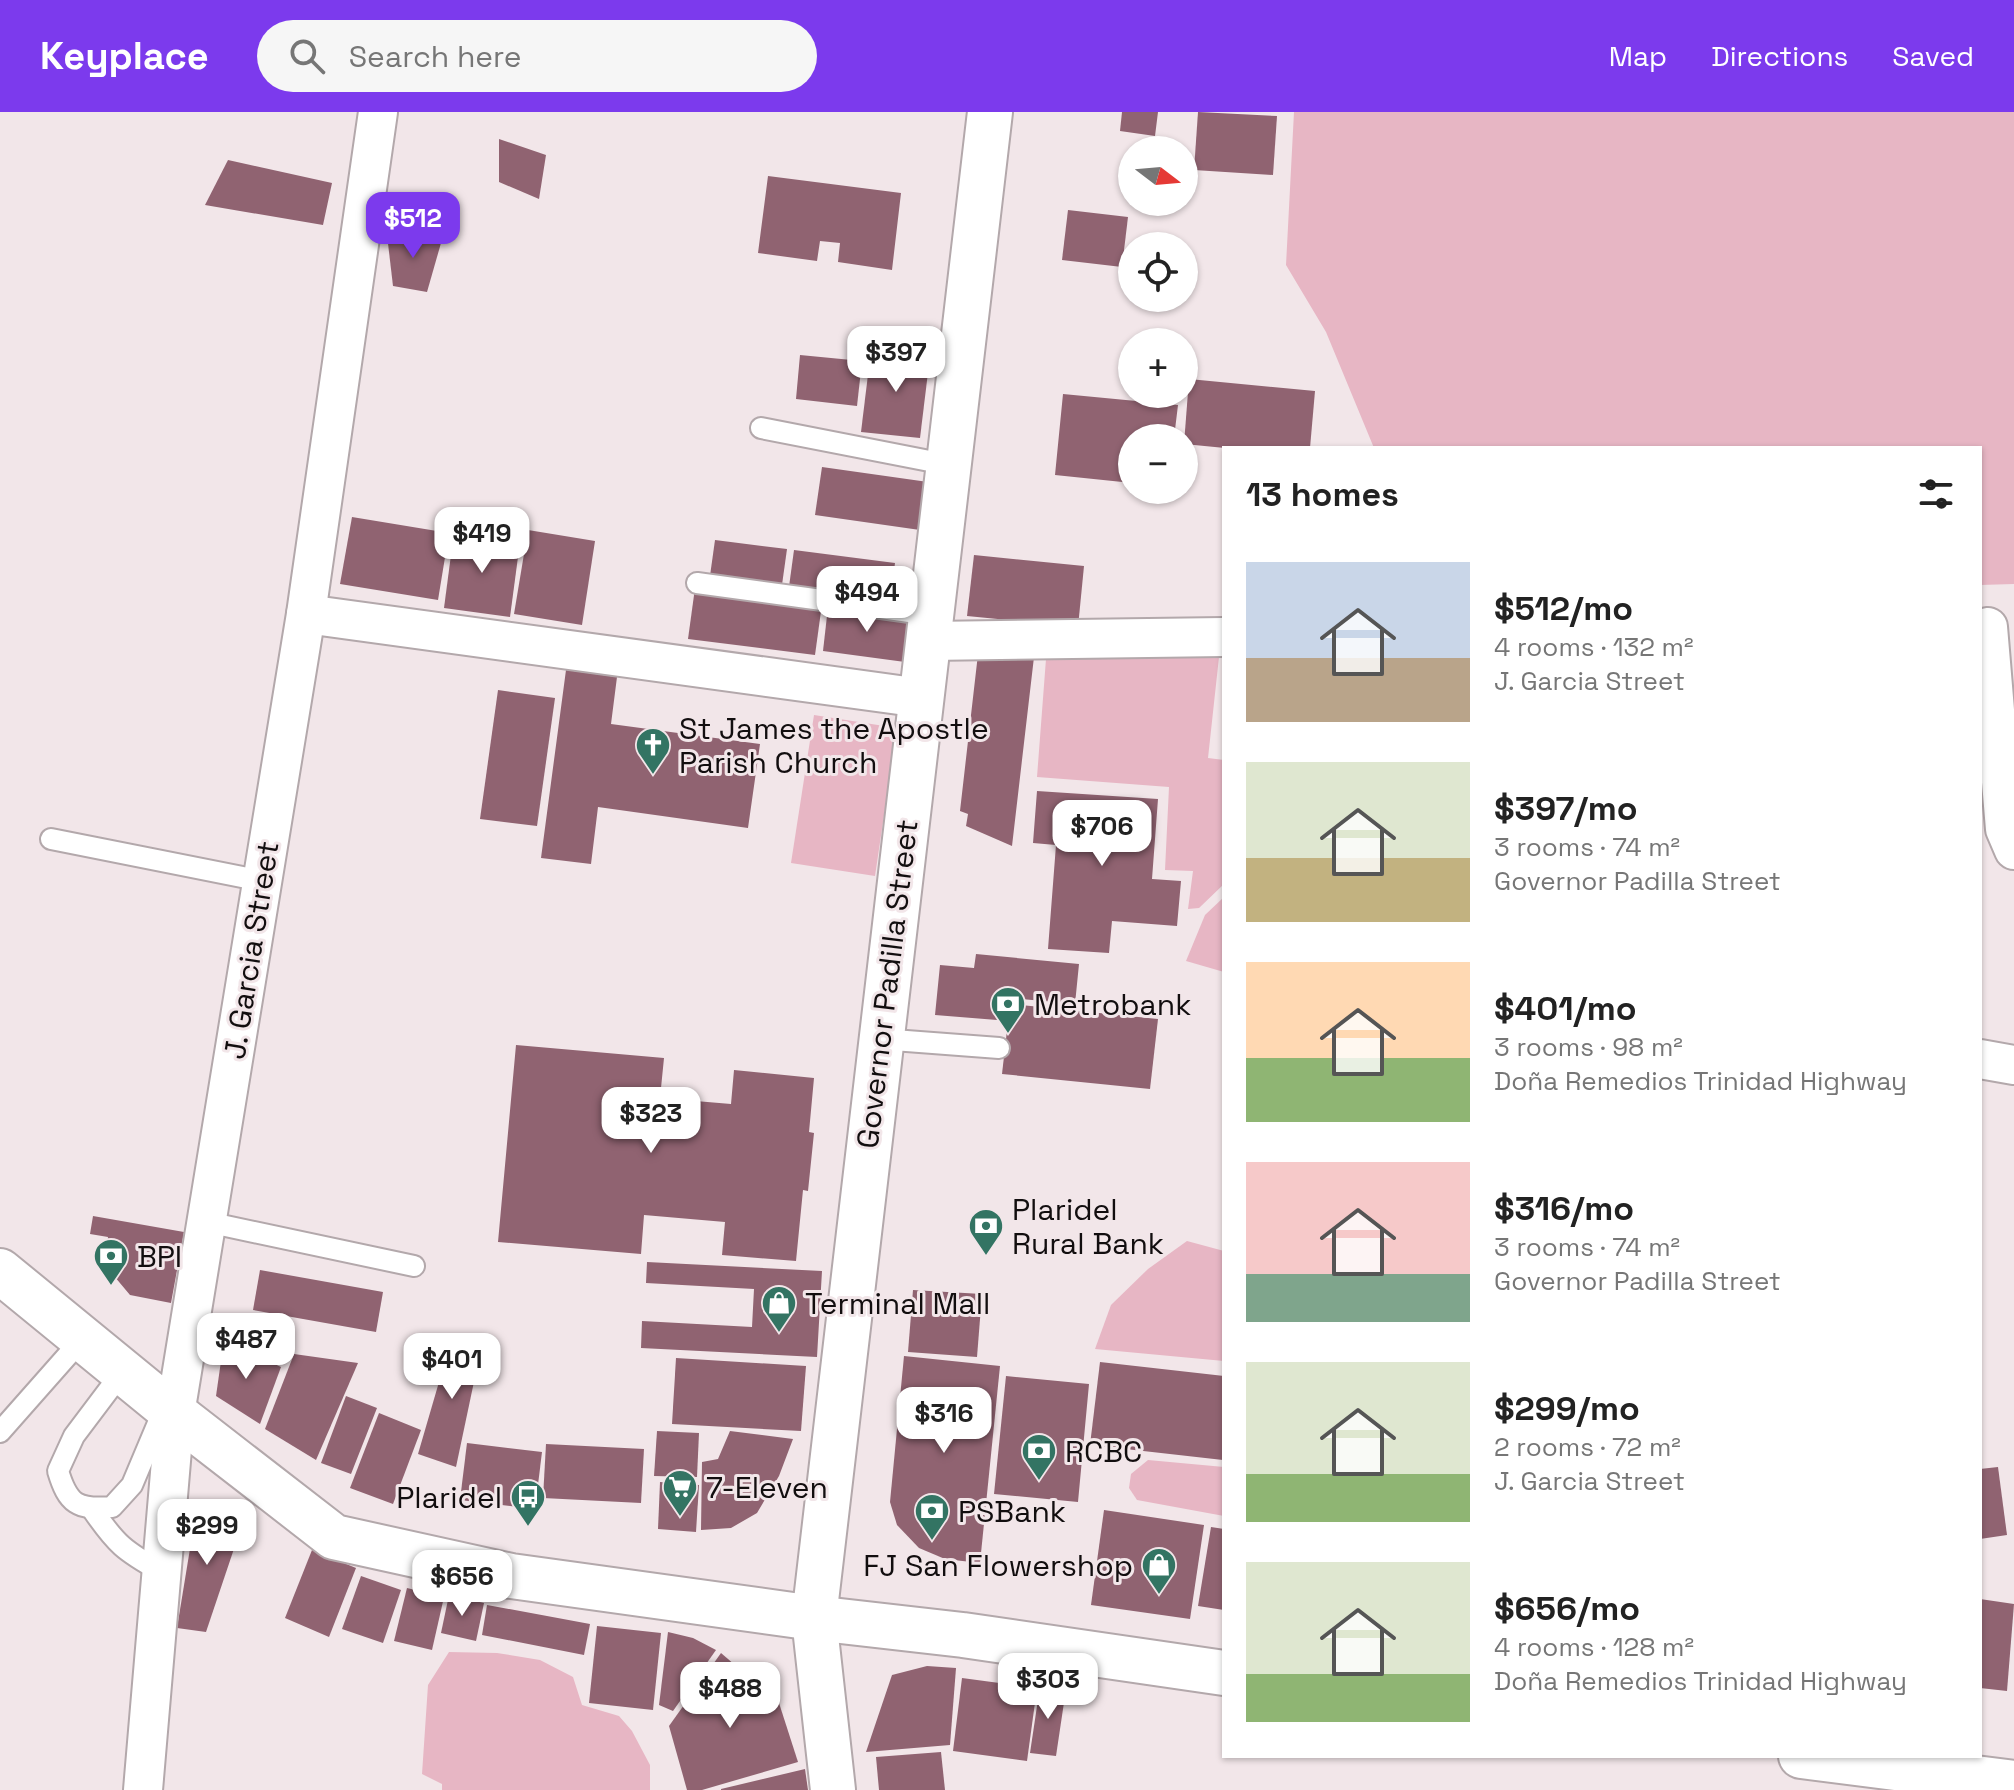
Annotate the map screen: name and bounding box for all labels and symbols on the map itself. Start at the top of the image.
north arrow [1118,136,1198,216]
pin: $512 [366,192,460,260]
pin: $397 [849,326,943,394]
pin: $419 [435,507,529,575]
pin: $494 [820,566,914,634]
place label: St James the Apostle Parish Church [679,709,989,782]
church icon: St James the Apostle Parish Church [634,726,672,776]
pin: $706 [1055,800,1149,868]
street label: Governor Padilla Street [847,817,927,1151]
street label: J. Garcia Street [215,838,287,1062]
bank icon: Metrobank [989,985,1027,1035]
place label: Metrobank [1034,985,1191,1024]
pin: $323 [604,1087,698,1155]
place label: Plaridel Rural Bank [1012,1190,1164,1263]
bank icon: Plaridel Rural Bank [967,1207,1005,1257]
bank icon: BPI [92,1237,130,1287]
place label: BPI [137,1237,182,1276]
shop icon: Terminal Mall [760,1284,798,1334]
place label: Terminal Mall [805,1284,990,1323]
pin: $487 [199,1313,293,1381]
pin: $401 [405,1333,499,1401]
pin: $316 [897,1387,991,1455]
bank icon: RCBC [1020,1432,1058,1482]
place label: RCBC [1065,1432,1142,1471]
supermarket icon: 7-Eleven [661,1468,699,1518]
place label: 7-Eleven [706,1468,828,1507]
place label: Plaridel [396,1478,502,1517]
bus stop icon: Plaridel [509,1478,547,1528]
bank icon: PSBank [913,1492,951,1542]
place label: PSBank [958,1492,1066,1531]
pin: $299 [160,1499,254,1567]
place label: FJ San Flowershop [863,1546,1133,1585]
shop icon: FJ San Flowershop [1140,1546,1178,1596]
pin: $656 [415,1550,509,1618]
pin: $303 [1001,1653,1095,1721]
pin: $488 [683,1662,777,1730]

